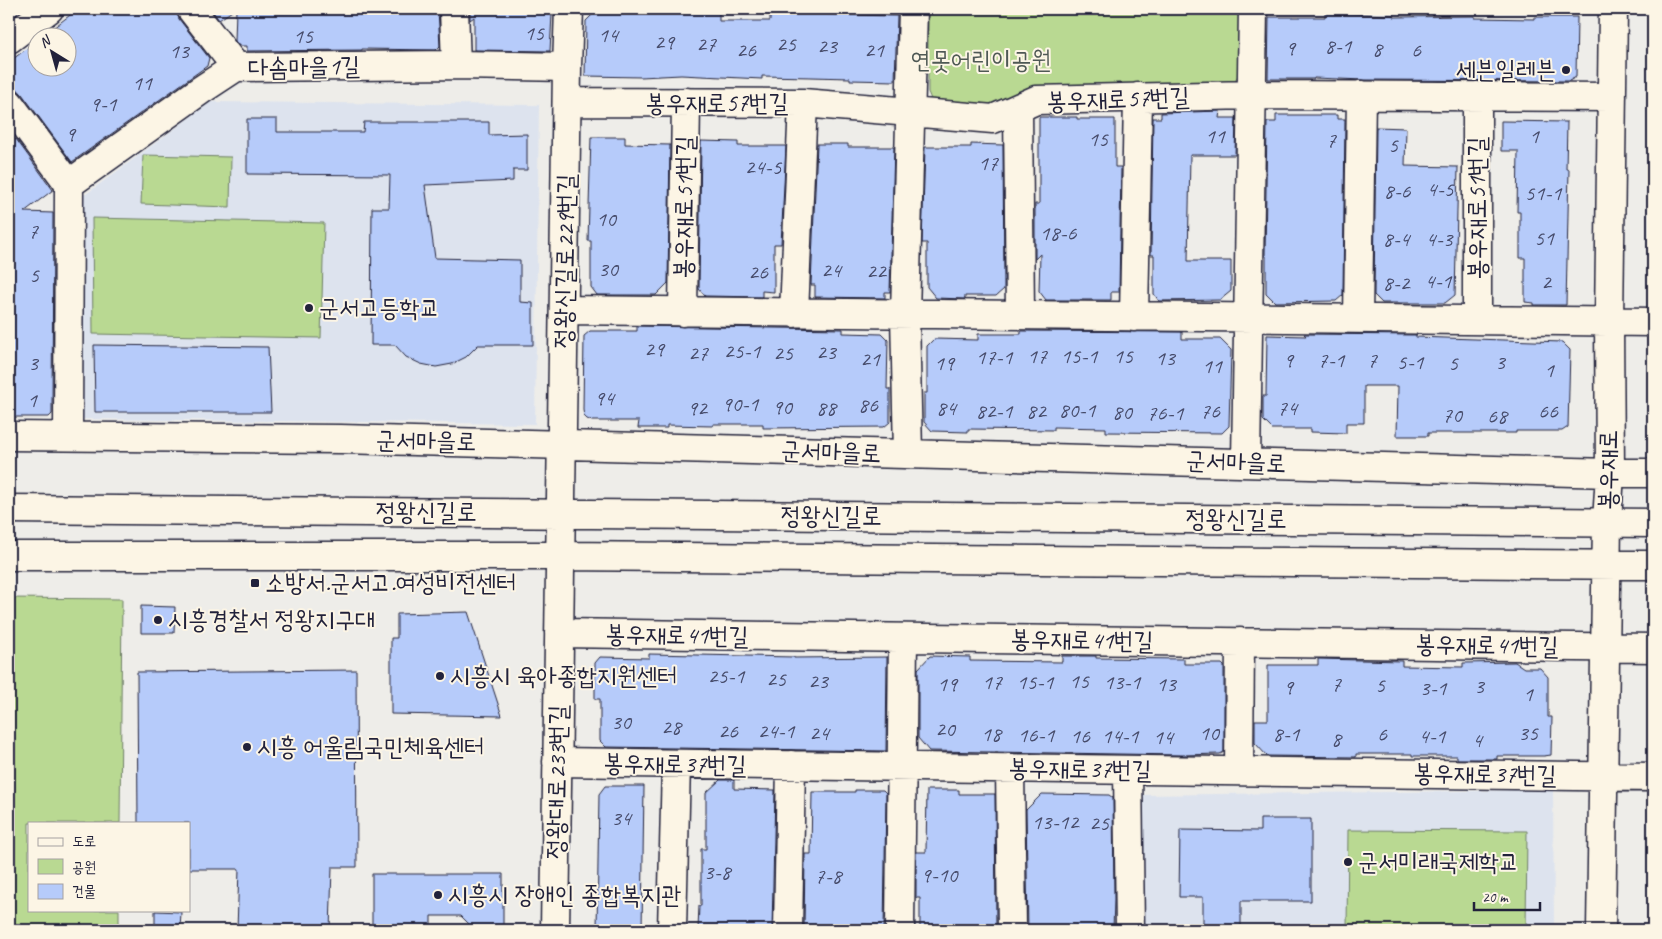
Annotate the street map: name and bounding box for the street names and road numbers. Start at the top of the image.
street label: 다솜마을1길 [248,50,360,84]
street label: 봉우재로57번길 [1046,81,1190,117]
street label: 봉우재로57번길 [645,87,789,119]
street label: 봉우재로51번길 [667,135,701,279]
street label: 봉우재로51번길 [1461,136,1493,280]
street label: 정왕신길로229번길 [547,173,583,349]
street label: 군서마을로 [375,424,477,458]
street label: 봉우재로 [1591,429,1625,511]
street label: 군서마을로 [780,434,882,470]
street label: 군서마을로 [1185,444,1287,480]
street label: 정왕신길로 [376,496,476,528]
street label: 정왕신길로 [781,500,881,532]
street label: 정왕신길로 [1186,503,1286,535]
street label: 봉우재로41번길 [605,618,749,652]
street label: 봉우재로41번길 [1010,623,1154,657]
street label: 봉우재로41번길 [1415,628,1559,662]
street label: 정왕대로233번길 [540,704,574,860]
street label: 봉우재로37번길 [603,747,747,781]
street label: 봉우재로37번길 [1008,752,1152,786]
street label: 봉우재로37번길 [1413,757,1557,791]

